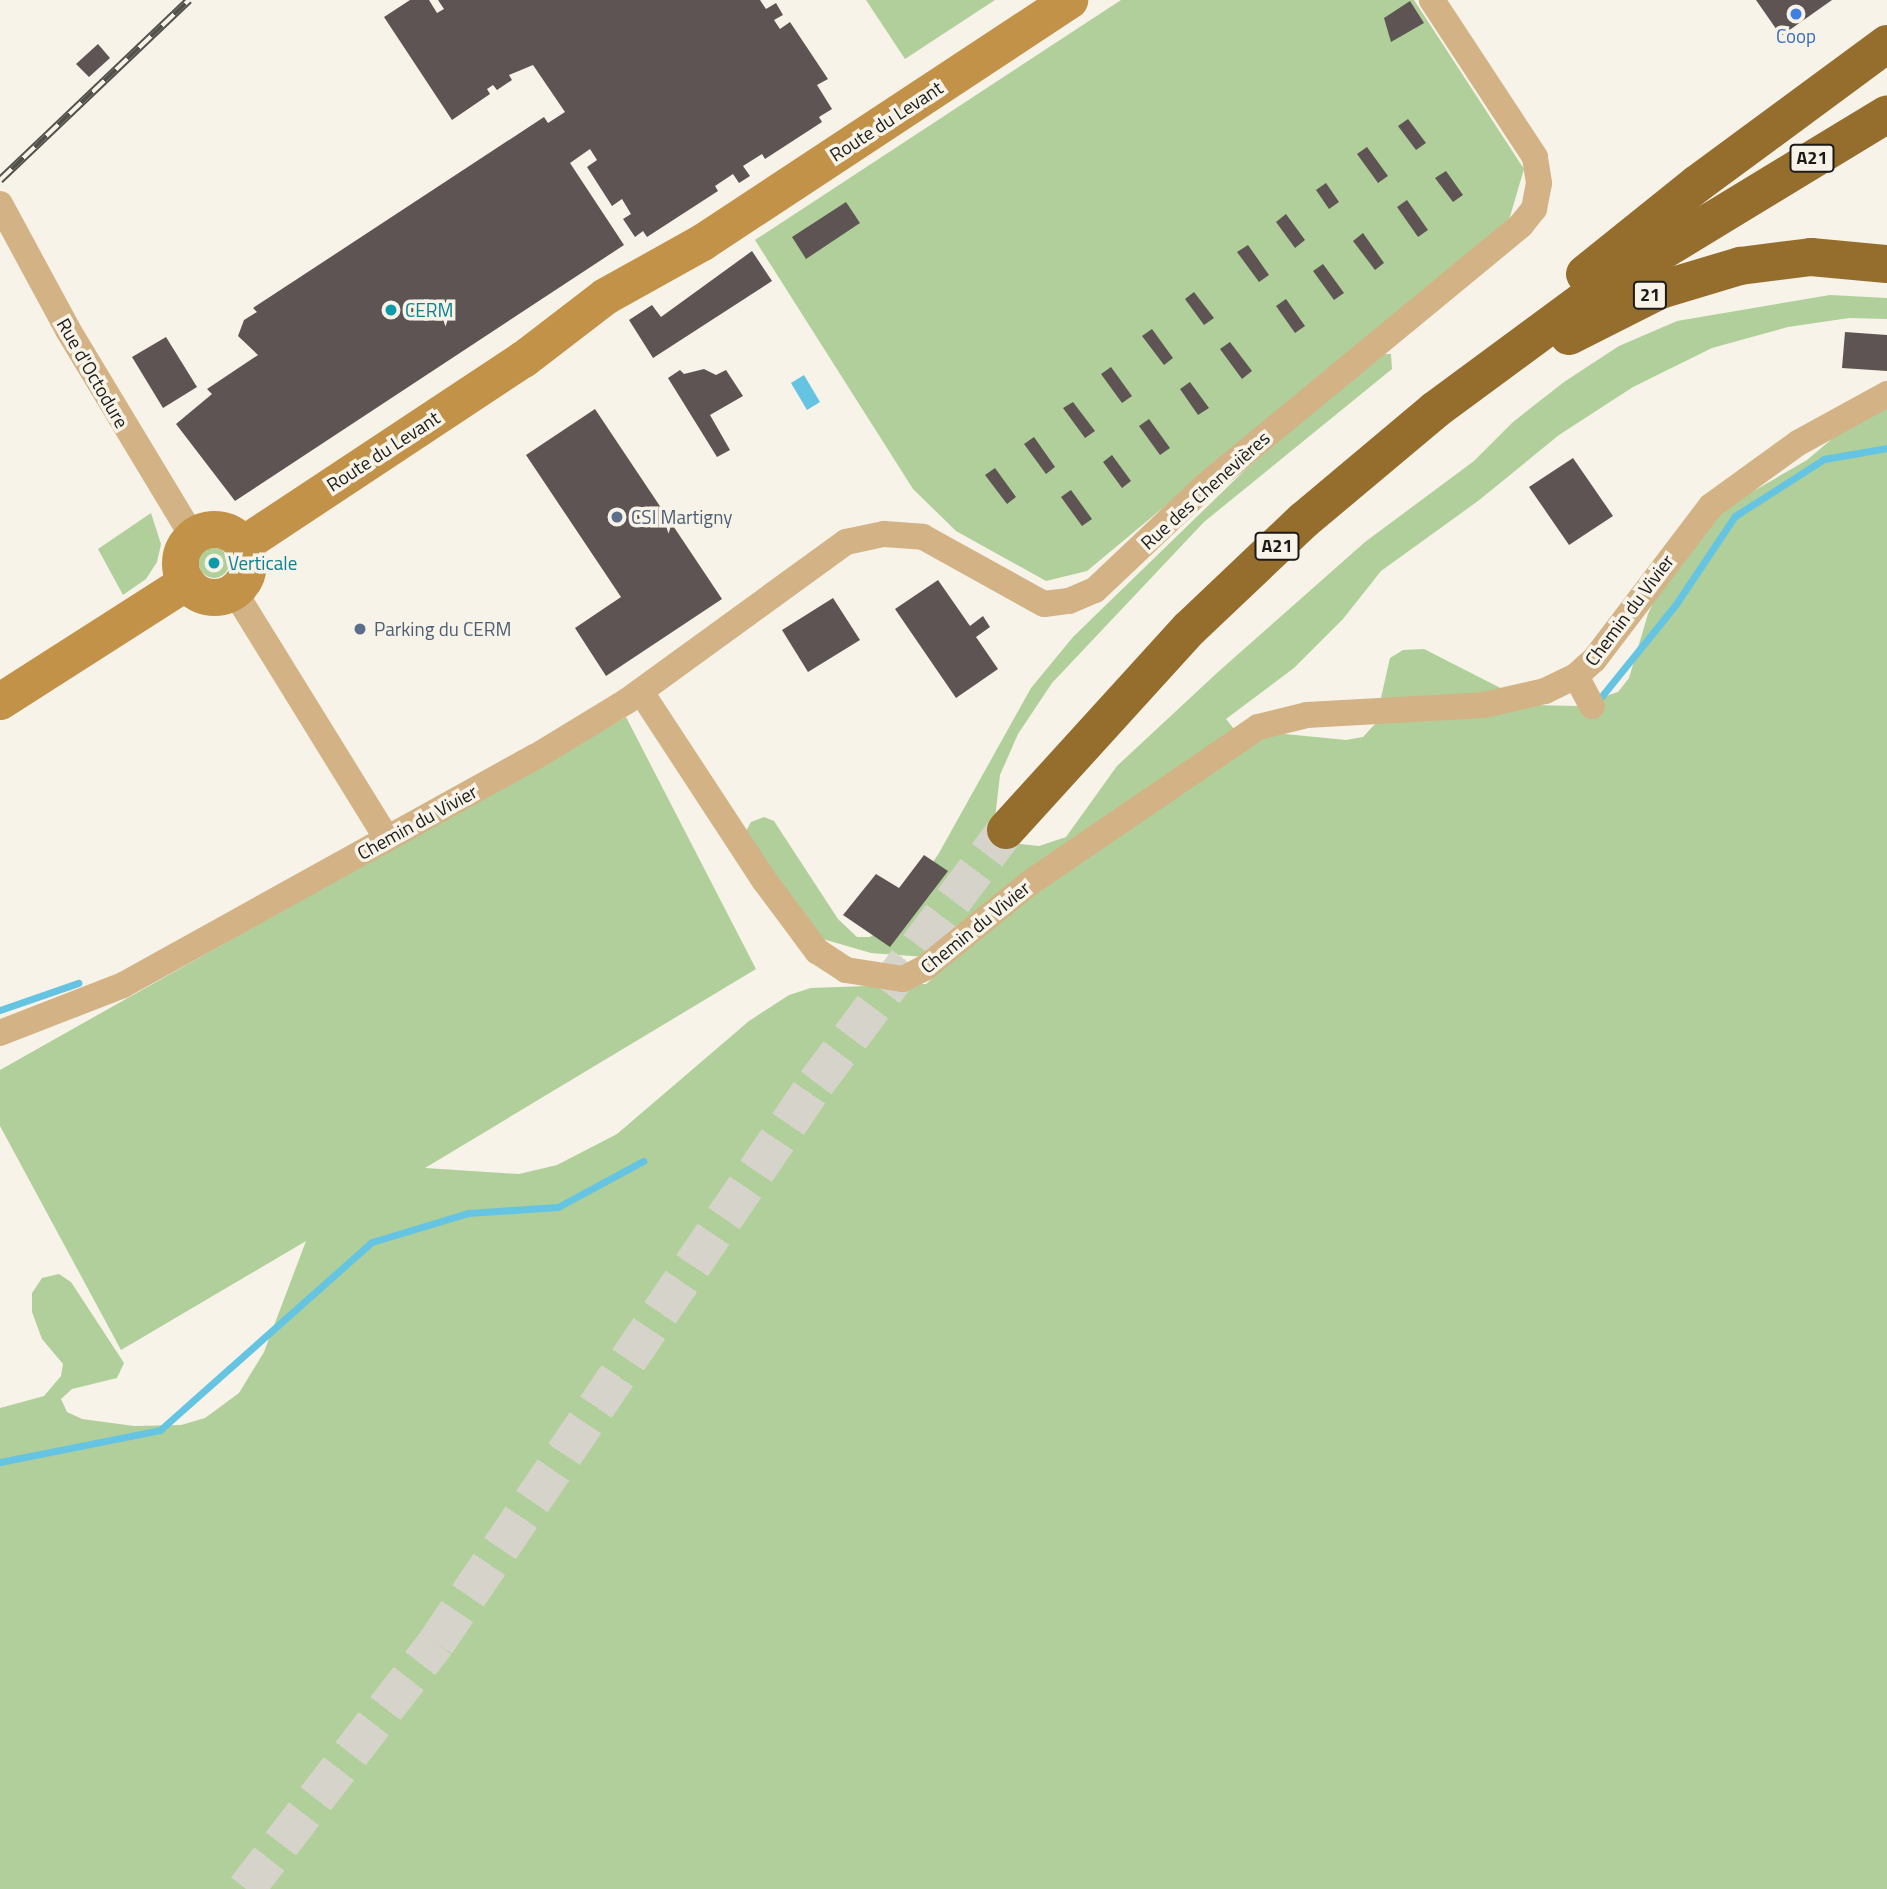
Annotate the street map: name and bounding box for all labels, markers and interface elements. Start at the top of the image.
marker: Coop [1788,6,1804,22]
place label: Coop [1776,25,1816,47]
street label: Route du Levant [825,76,947,166]
road number: A21 [1789,144,1835,173]
road number: 21 [1632,281,1668,310]
place label: CERM [405,299,454,321]
marker: CERM [383,302,399,318]
street label: Rue d'Octodure [52,314,134,432]
street label: Route du Levant [322,406,444,496]
street label: Rue des Chenevières [1136,426,1274,554]
place label: CSI Martigny [631,506,732,528]
marker: CSI Martigny [609,509,625,525]
road number: A21 [1254,532,1300,560]
street label: Chemin du Vivier [1580,550,1678,670]
place label: Verticale [228,552,297,574]
marker: Verticale [206,555,222,571]
place label: Parking du CERM [374,618,512,640]
marker: Parking du CERM [352,621,368,637]
street label: Chemin du Vivier [353,780,481,864]
street label: Chemin du Vivier [916,876,1034,978]

